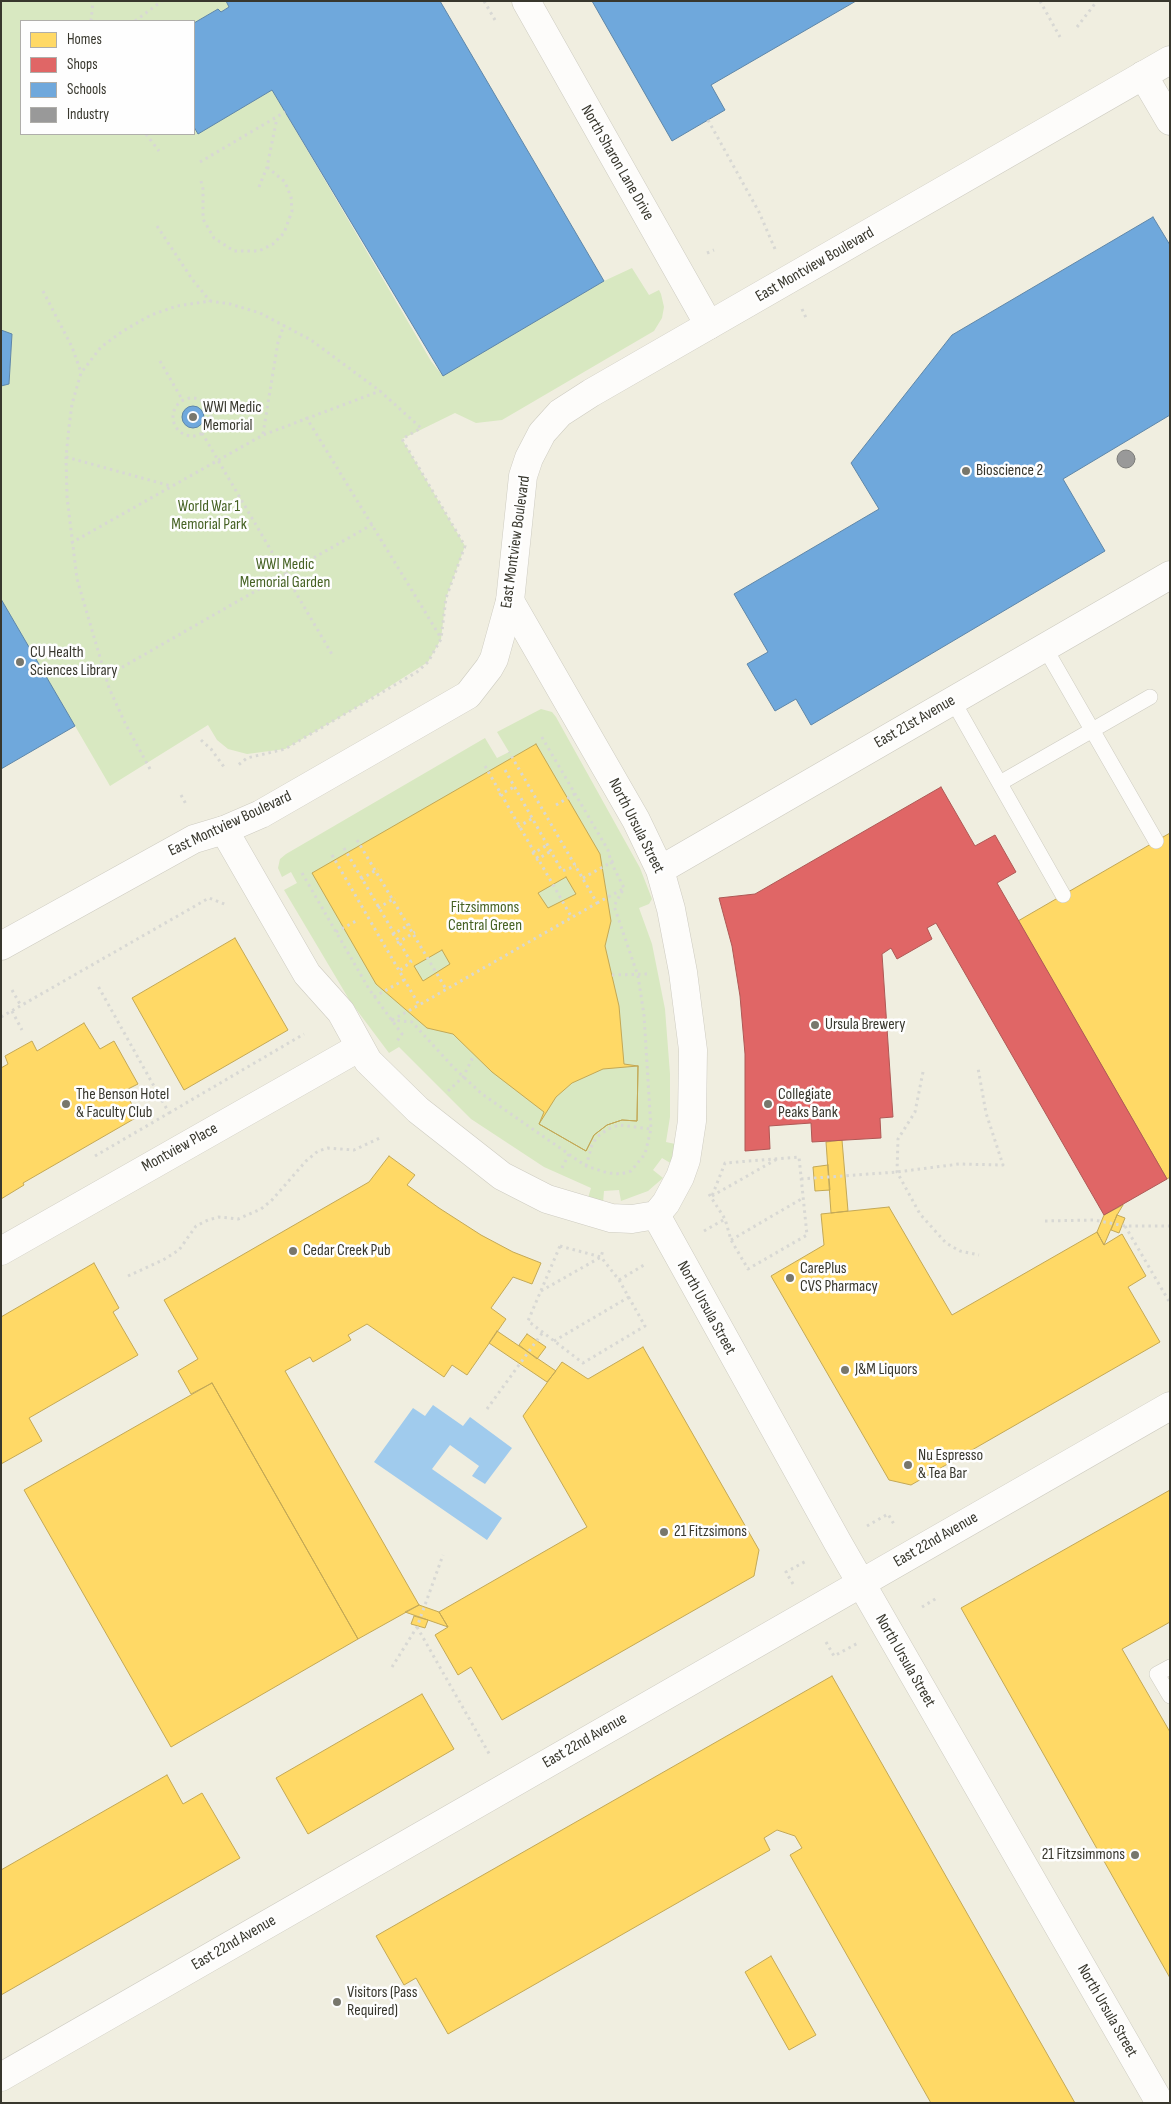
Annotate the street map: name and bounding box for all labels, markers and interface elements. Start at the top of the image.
legend [20,20,195,135]
text: Homes [67,30,102,49]
text: Shops [67,55,98,74]
text: Schools [67,80,106,99]
street label: North Sharon Lane Drive [576,102,658,224]
text: Industry [67,105,109,124]
street label: East Montview Boulevard [752,223,878,307]
place label: WWI Medic Memorial [203,398,262,436]
marker: WWI Medic Memorial [187,411,199,423]
place label: Bioscience 2 [976,461,1043,481]
marker: Bioscience 2 [960,465,972,477]
street label: East Montview Boulevard [497,474,535,610]
park label: World War 1 Memorial Park [171,497,247,535]
park label: WWI Medic Memorial Garden [240,555,330,593]
place label: CU Health Sciences Library [30,643,117,681]
marker: CU Health Sciences Library [14,656,26,668]
street label: East 21st Avenue [871,691,959,753]
street label: North Ursula Street [604,775,668,877]
street label: East Montview Boulevard [165,787,295,861]
park label: Fitzsimmons Central Green [448,898,522,936]
place label: Ursula Brewery [825,1015,905,1035]
marker: Ursula Brewery [809,1019,821,1031]
place label: The Benson Hotel & Faculty Club [76,1085,169,1123]
place label: Collegiate Peaks Bank [778,1085,838,1123]
marker: The Benson Hotel & Faculty Club [60,1098,72,1110]
marker: Collegiate Peaks Bank [762,1098,774,1110]
street label: Montview Place [139,1119,221,1177]
place label: Cedar Creek Pub [303,1241,391,1261]
marker: Cedar Creek Pub [287,1245,299,1257]
street label: North Ursula Street [672,1258,740,1358]
place label: CarePlus CVS Pharmacy [800,1259,878,1297]
marker: CarePlus CVS Pharmacy [784,1272,796,1284]
place label: J&M Liquors [855,1360,917,1380]
marker: J&M Liquors [839,1364,851,1376]
place label: Nu Espresso & Tea Bar [918,1446,983,1484]
marker: Nu Espresso & Tea Bar [902,1459,914,1471]
street label: East 22nd Avenue [890,1508,982,1572]
place label: 21 Fitzsimons [674,1522,747,1542]
marker: 21 Fitzsimons [658,1526,670,1538]
street label: North Ursula Street [871,1611,939,1711]
street label: East 22nd Avenue [539,1709,631,1773]
place label: 21 Fitzsimmons [1042,1845,1125,1865]
marker: 21 Fitzsimmons [1129,1849,1141,1861]
street label: East 22nd Avenue [188,1911,280,1975]
street label: North Ursula Street [1073,1961,1141,2061]
place label: Visitors (Pass Required) [347,1983,417,2021]
marker: Visitors (Pass Required) [331,1996,343,2008]

